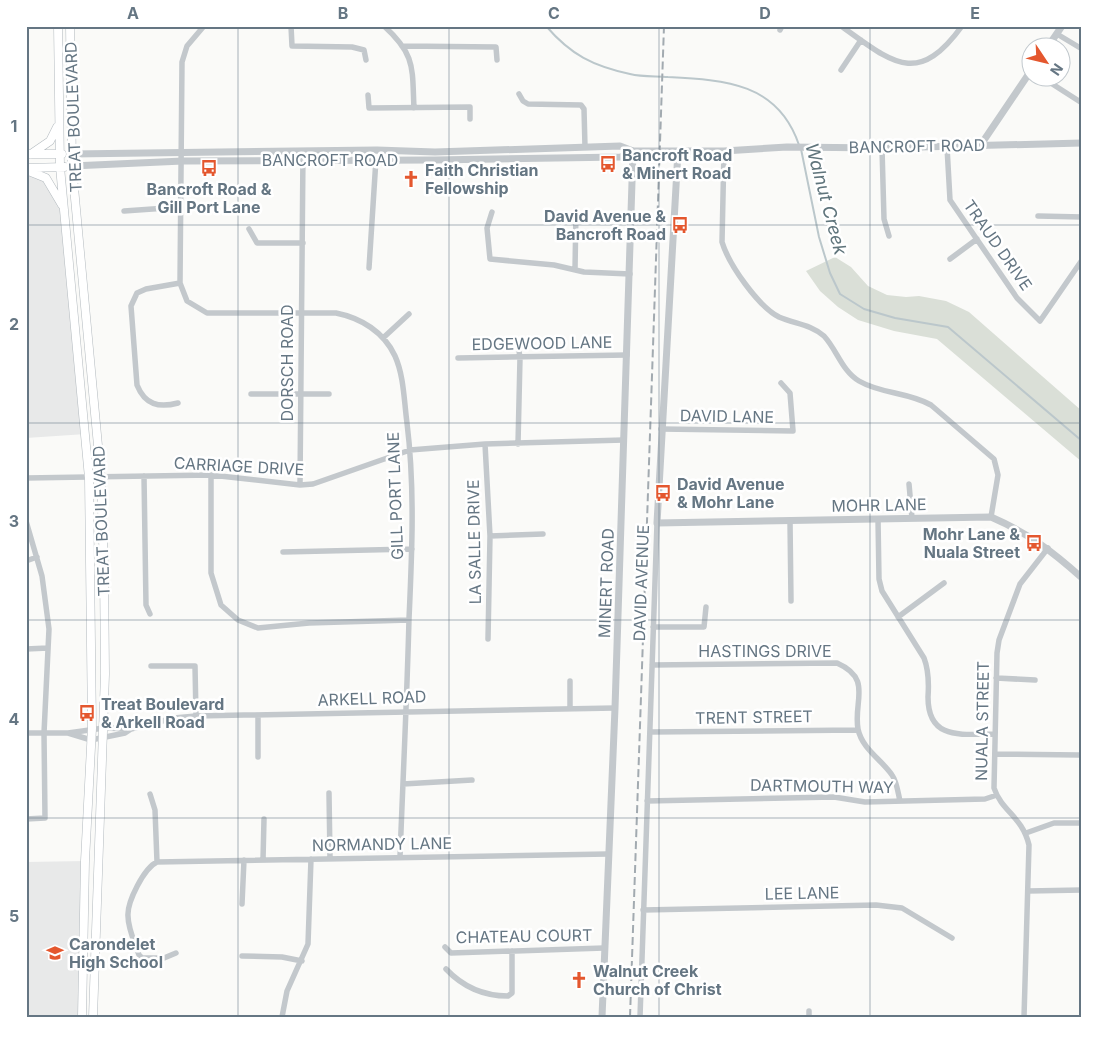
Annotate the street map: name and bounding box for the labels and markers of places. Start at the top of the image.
place label: Bancroft Road & Minert Road [622,145,732,183]
bus stop icon: Bancroft Road & Minert Road [598,154,618,174]
bus stop icon: Bancroft Road & Gill Port Lane [199,158,219,178]
place label: Faith Christian Fellowship [425,160,539,198]
church icon: Faith Christian Fellowship [401,169,421,189]
place label: Bancroft Road & Gill Port Lane [147,179,272,217]
place label: David Avenue & Bancroft Road [544,206,666,244]
bus stop icon: David Avenue & Bancroft Road [670,215,690,235]
place label: David Avenue & Mohr Lane [677,474,785,512]
bus stop icon: David Avenue & Mohr Lane [653,483,673,503]
place label: Mohr Lane & Nuala Street [923,524,1020,562]
bus stop icon: Mohr Lane & Nuala Street [1024,533,1044,553]
place label: Treat Boulevard & Arkell Road [101,694,224,732]
bus stop icon: Treat Boulevard & Arkell Road [77,703,97,723]
place label: Carondelet High School [69,934,163,972]
school or university icon: Carondelet High School [45,943,65,963]
place label: Walnut Creek Church of Christ [593,961,722,999]
church icon: Walnut Creek Church of Christ [569,970,589,990]

